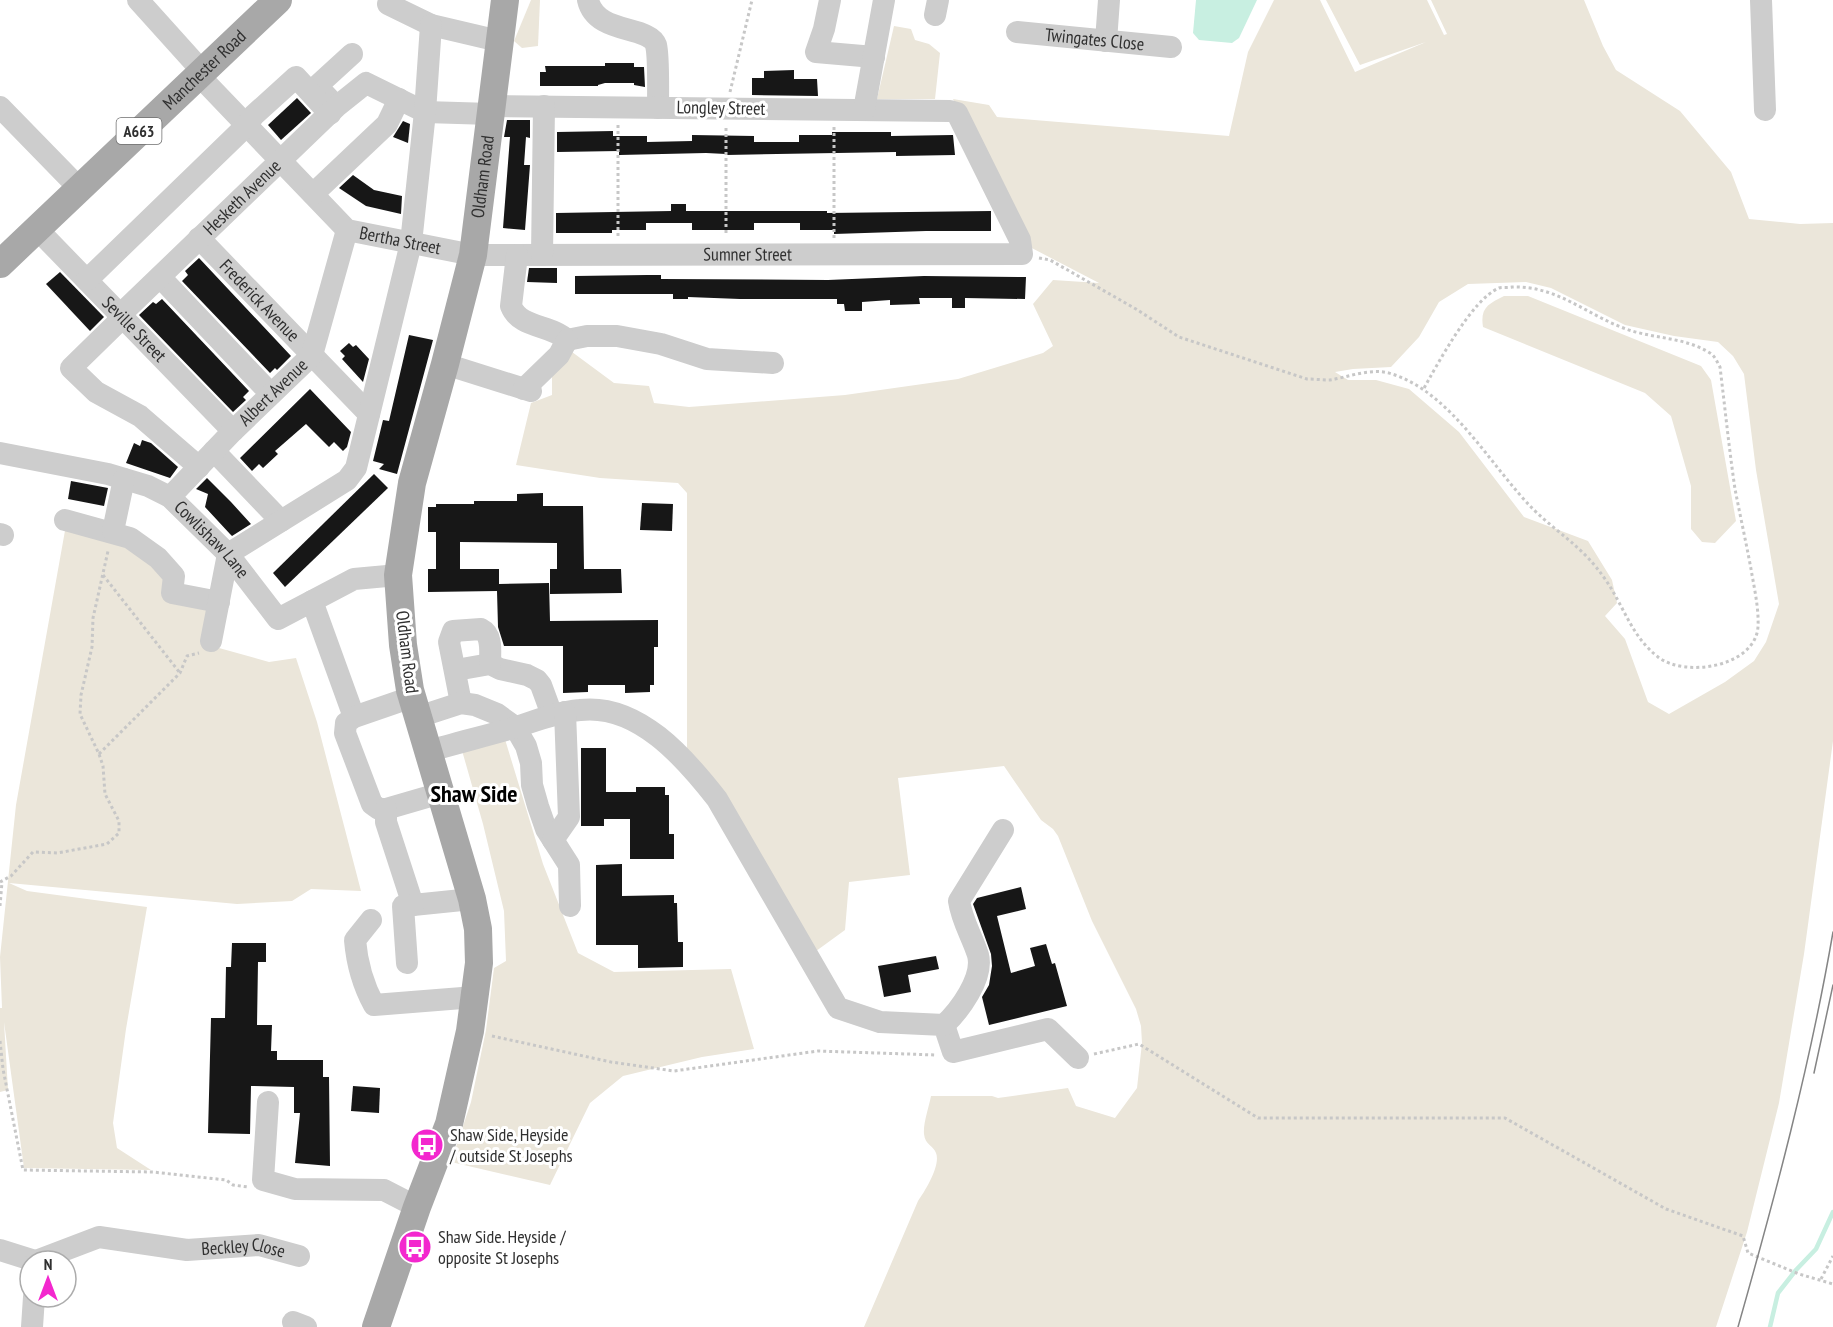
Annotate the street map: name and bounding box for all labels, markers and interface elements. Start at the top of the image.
street label: Twingates Close [1044,23,1145,55]
street label: Manchester Road [158,25,251,114]
street label: Longley Street [676,95,766,120]
road number: A663 [116,118,162,144]
street label: Oldham Road [466,134,499,219]
street label: Hesketh Avenue [198,154,285,240]
street label: Bertha Street [357,221,443,259]
street label: Sumner Street [703,242,792,266]
street label: Frederick Avenue [215,254,305,346]
street label: Seville Street [97,291,172,367]
street label: Albert Avenue [233,353,312,430]
street label: Cowlishaw Lane [169,495,255,583]
street label: Oldham Road [391,609,424,695]
district label: Shaw Side [431,778,517,809]
place label: Shaw Side, Heyside / outside St Josephs [449,1123,573,1167]
bus stop icon: Shaw Side, Heyside / outside St Josephs [409,1127,445,1163]
place label: Shaw Side. Heyside / opposite St Josephs [438,1225,566,1269]
bus stop icon: Shaw Side. Heyside / opposite St Josephs [397,1229,433,1265]
street label: Beckley Close [201,1233,288,1263]
north arrow [18,1249,78,1309]
text: N [44,1254,52,1274]

